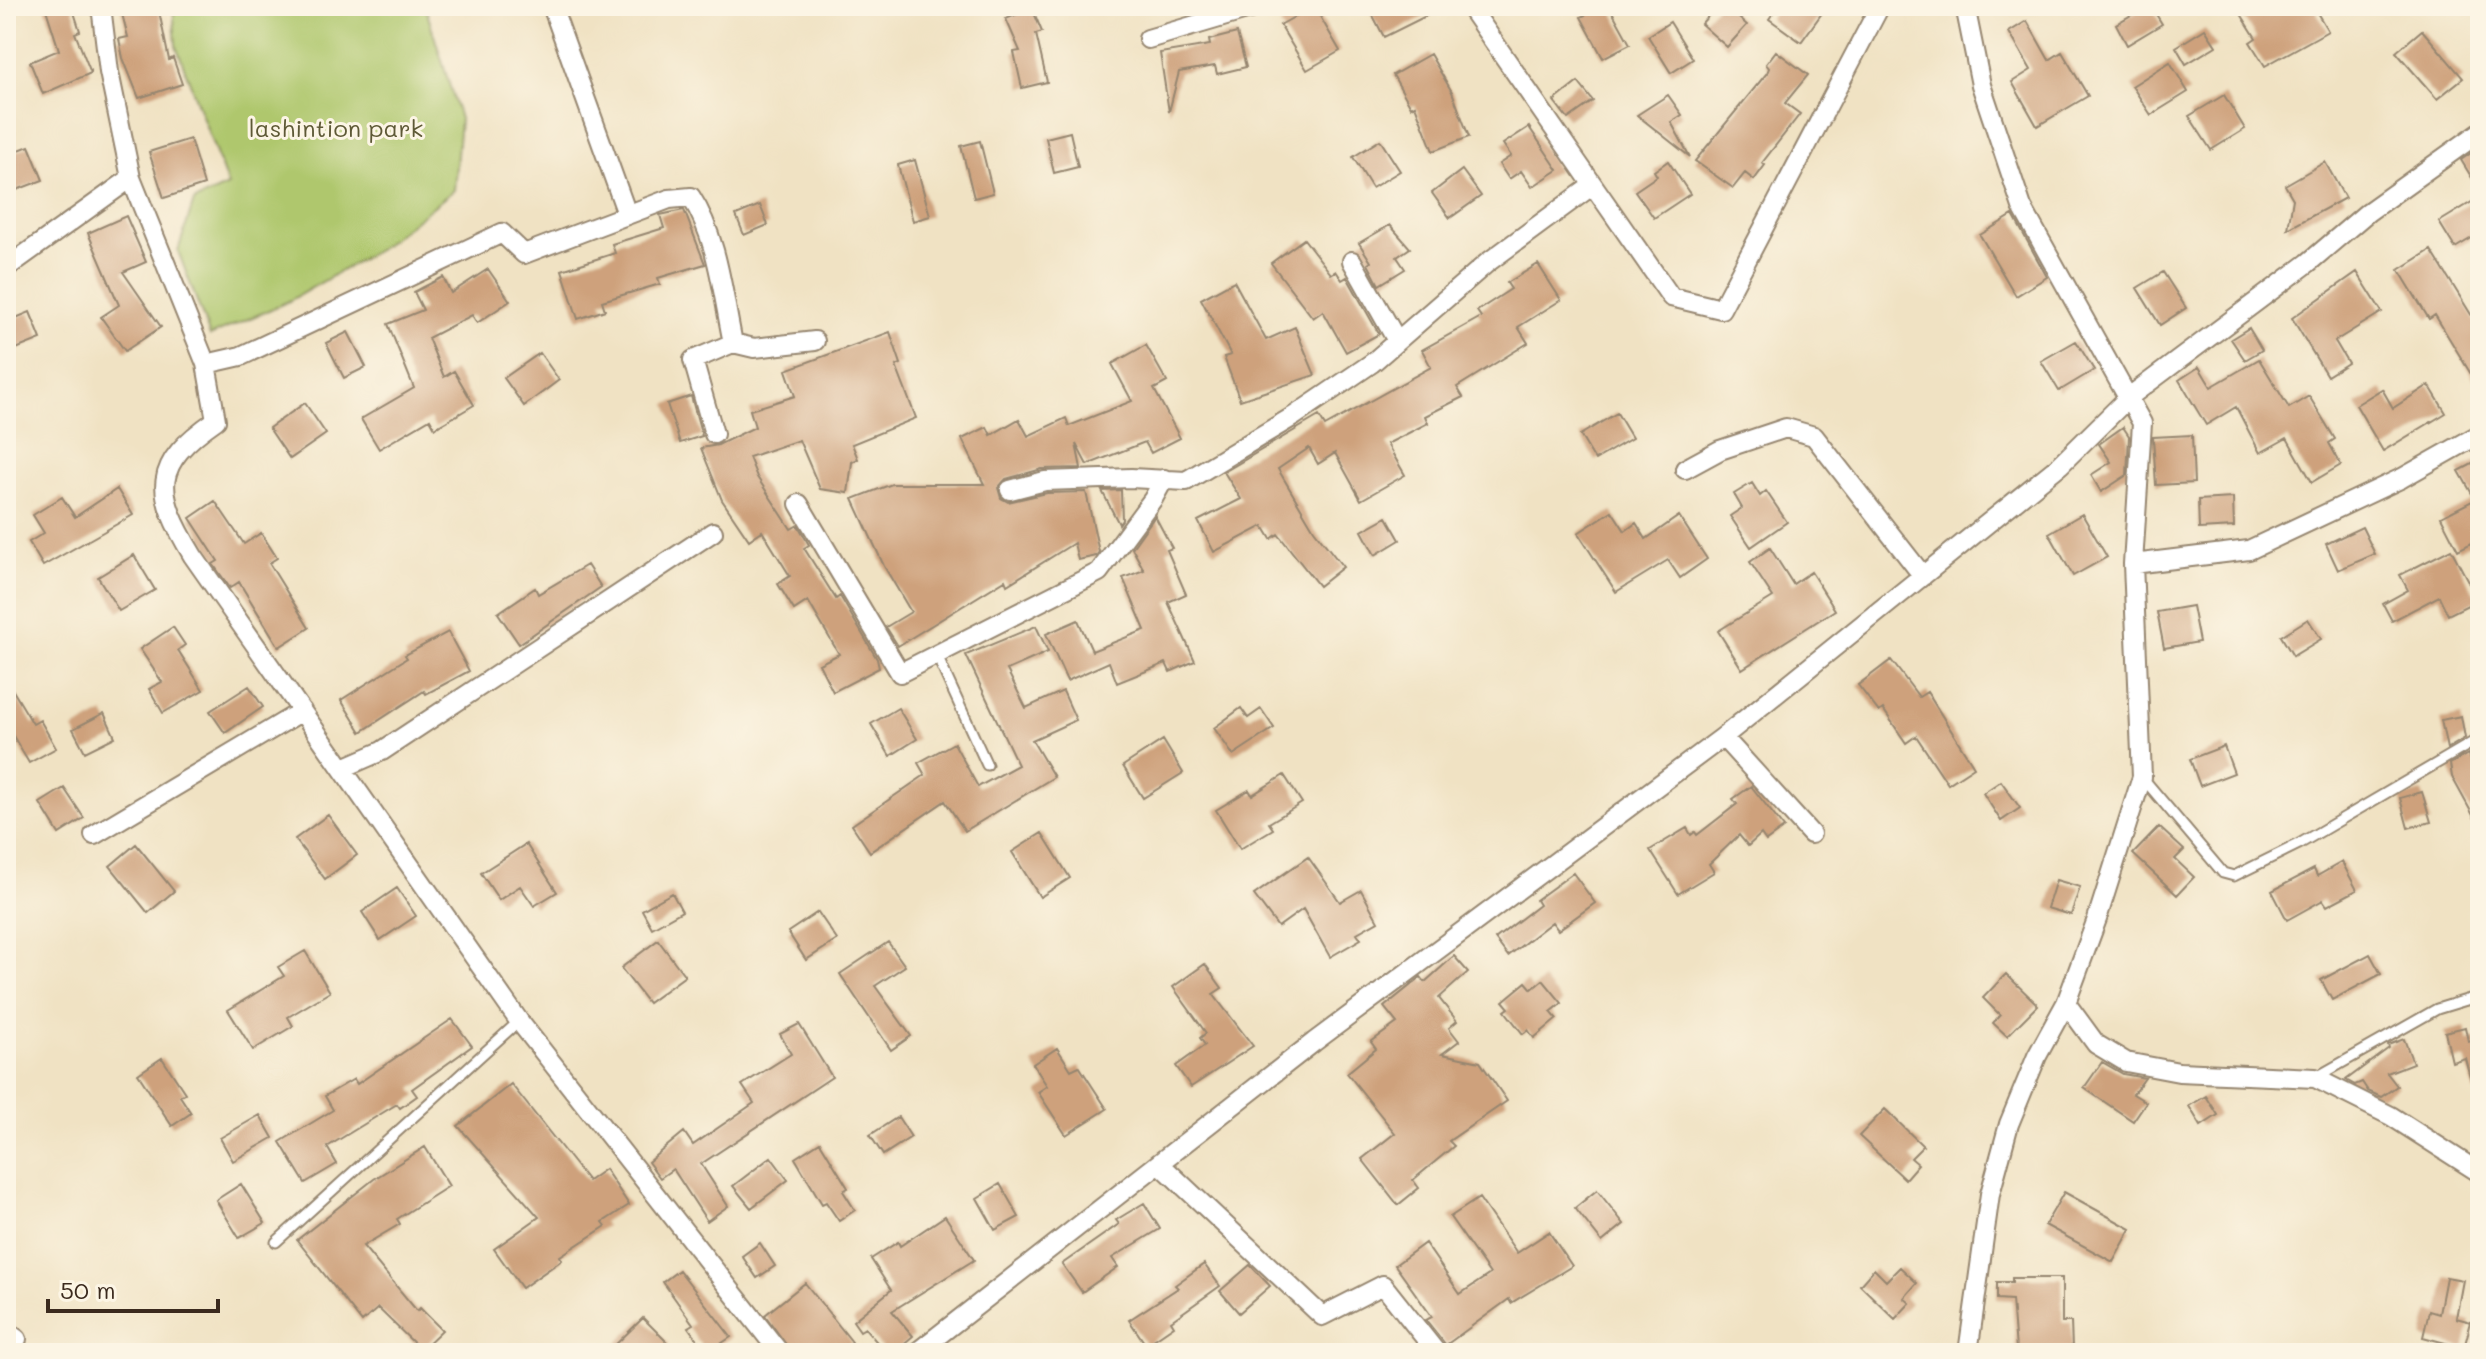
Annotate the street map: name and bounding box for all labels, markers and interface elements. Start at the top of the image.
park label: lashintion park [249,112,423,143]
scale bar [48,1263,218,1313]
text: 50 m [60,1274,116,1305]

